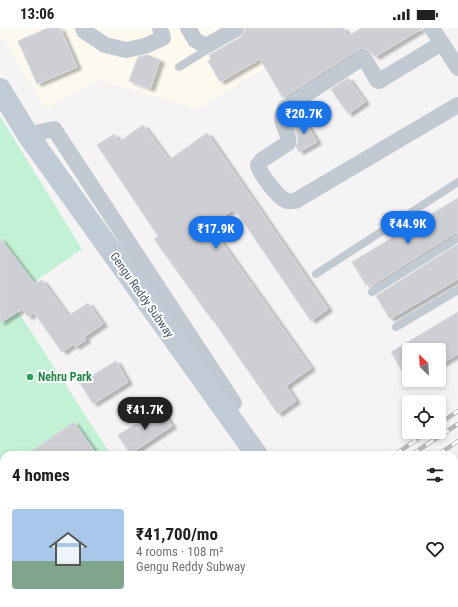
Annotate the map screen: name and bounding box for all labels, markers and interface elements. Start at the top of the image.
text: 13:06 [20,5,54,23]
pin: ₹20.7K [271,101,337,135]
text: ₹20.7K [286,106,322,121]
pin: ₹44.9K [375,211,441,245]
pin: ₹17.9K [183,216,249,250]
text: ₹44.9K [390,216,426,231]
text: ₹17.9K [198,221,234,236]
street label: Gengu Reddy Subway [107,250,177,340]
north arrow [402,343,446,387]
map controls [402,343,446,439]
place label: Nehru Park [38,370,92,384]
marker: Nehru Park [25,372,35,382]
button: locate [402,395,446,439]
pin: ₹41.7K [112,397,178,431]
text: ₹41.7K [127,402,163,417]
icon: filters [424,464,446,486]
text: 4 homes [12,465,70,485]
text: ₹41,700/mo [136,524,218,544]
icon: home [44,525,92,573]
icon: heart [424,538,446,560]
text: 4 rooms · 108 m² [136,544,223,559]
text: Gengu Reddy Subway [136,559,245,574]

